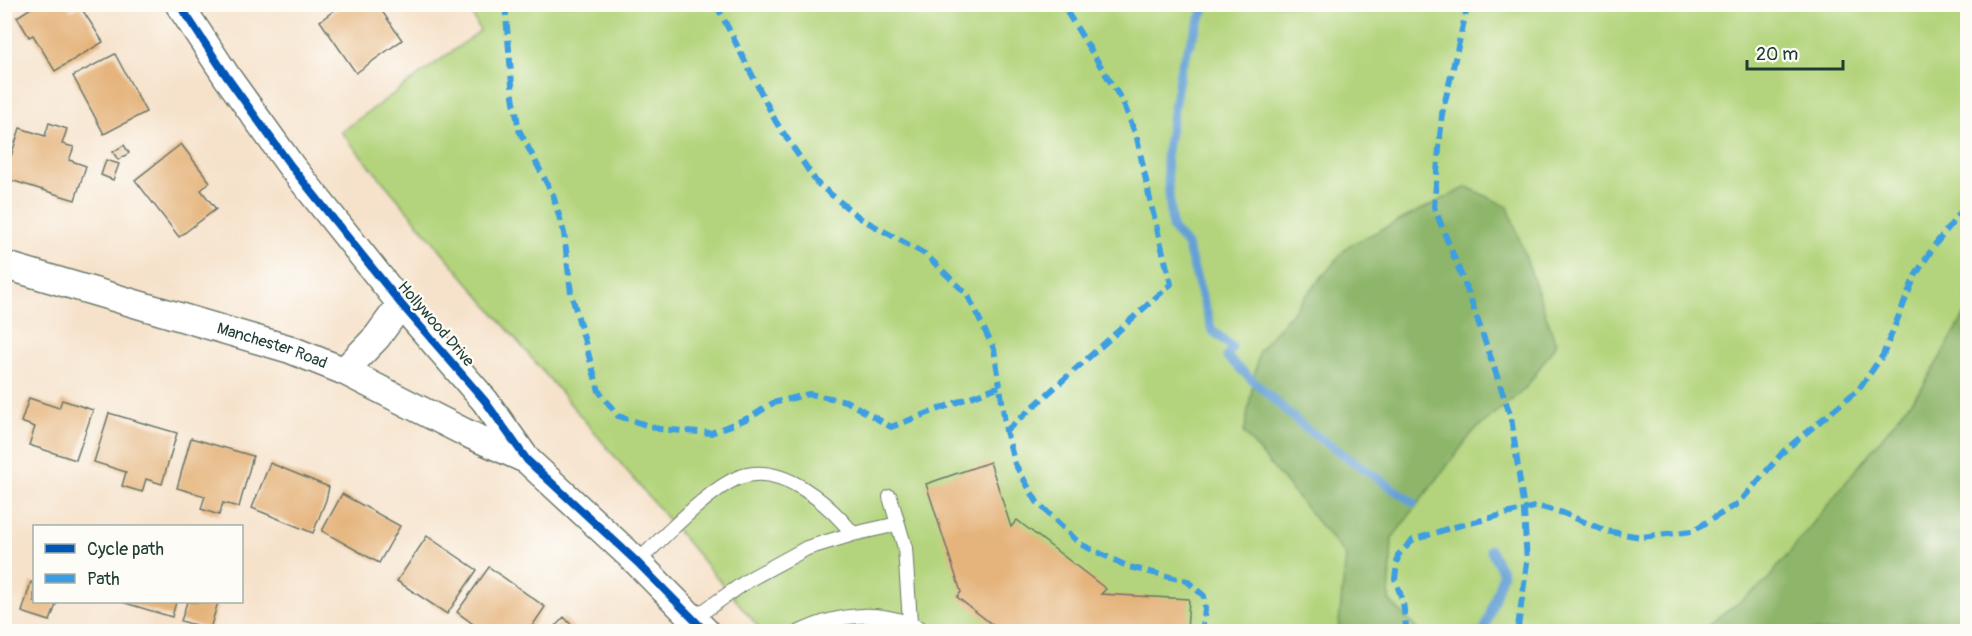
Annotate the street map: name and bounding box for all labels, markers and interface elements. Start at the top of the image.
scale bar [1747,33,1843,71]
text: 20 m [1756,43,1798,66]
street label: Hollywood Drive [393,277,479,371]
street label: Manchester Road [215,318,330,373]
legend [33,525,243,603]
text: Cycle path [87,538,164,561]
text: Path [87,568,120,591]

